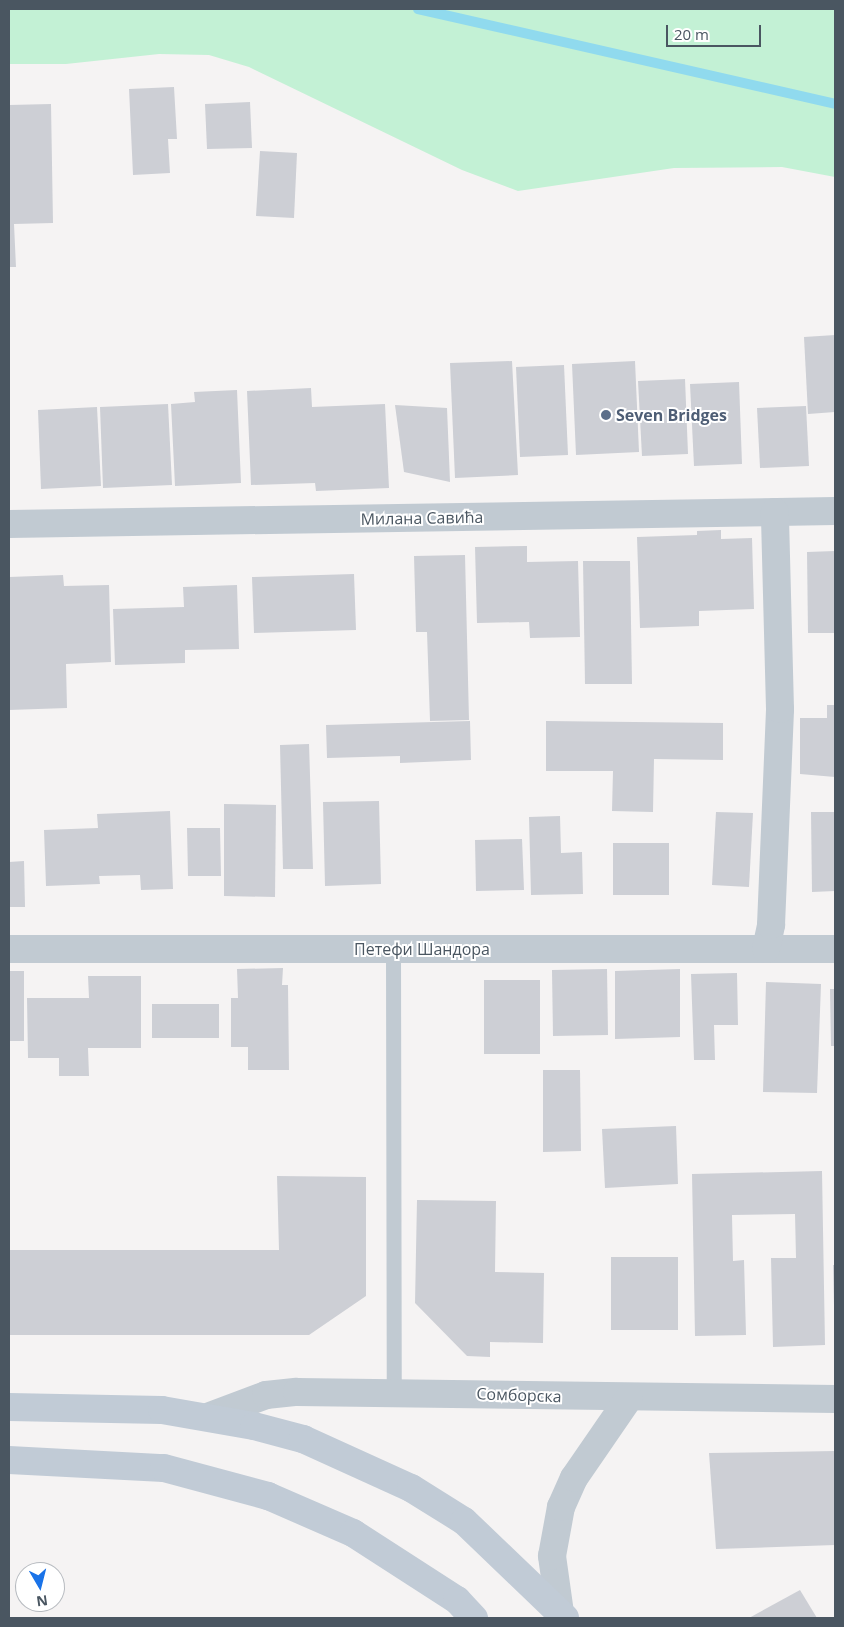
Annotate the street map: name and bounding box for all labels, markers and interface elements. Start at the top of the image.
scale bar [669,15,764,47]
text: 20 m [674,24,709,44]
place label: Seven Bridges [616,405,727,425]
marker: Seven Bridges [600,409,612,421]
street label: Милана Савића [360,507,484,529]
street label: Петефи Шандора [354,939,490,959]
street label: Сомборска [476,1384,562,1406]
north arrow [15,1562,65,1612]
text: N [35,1591,49,1612]

